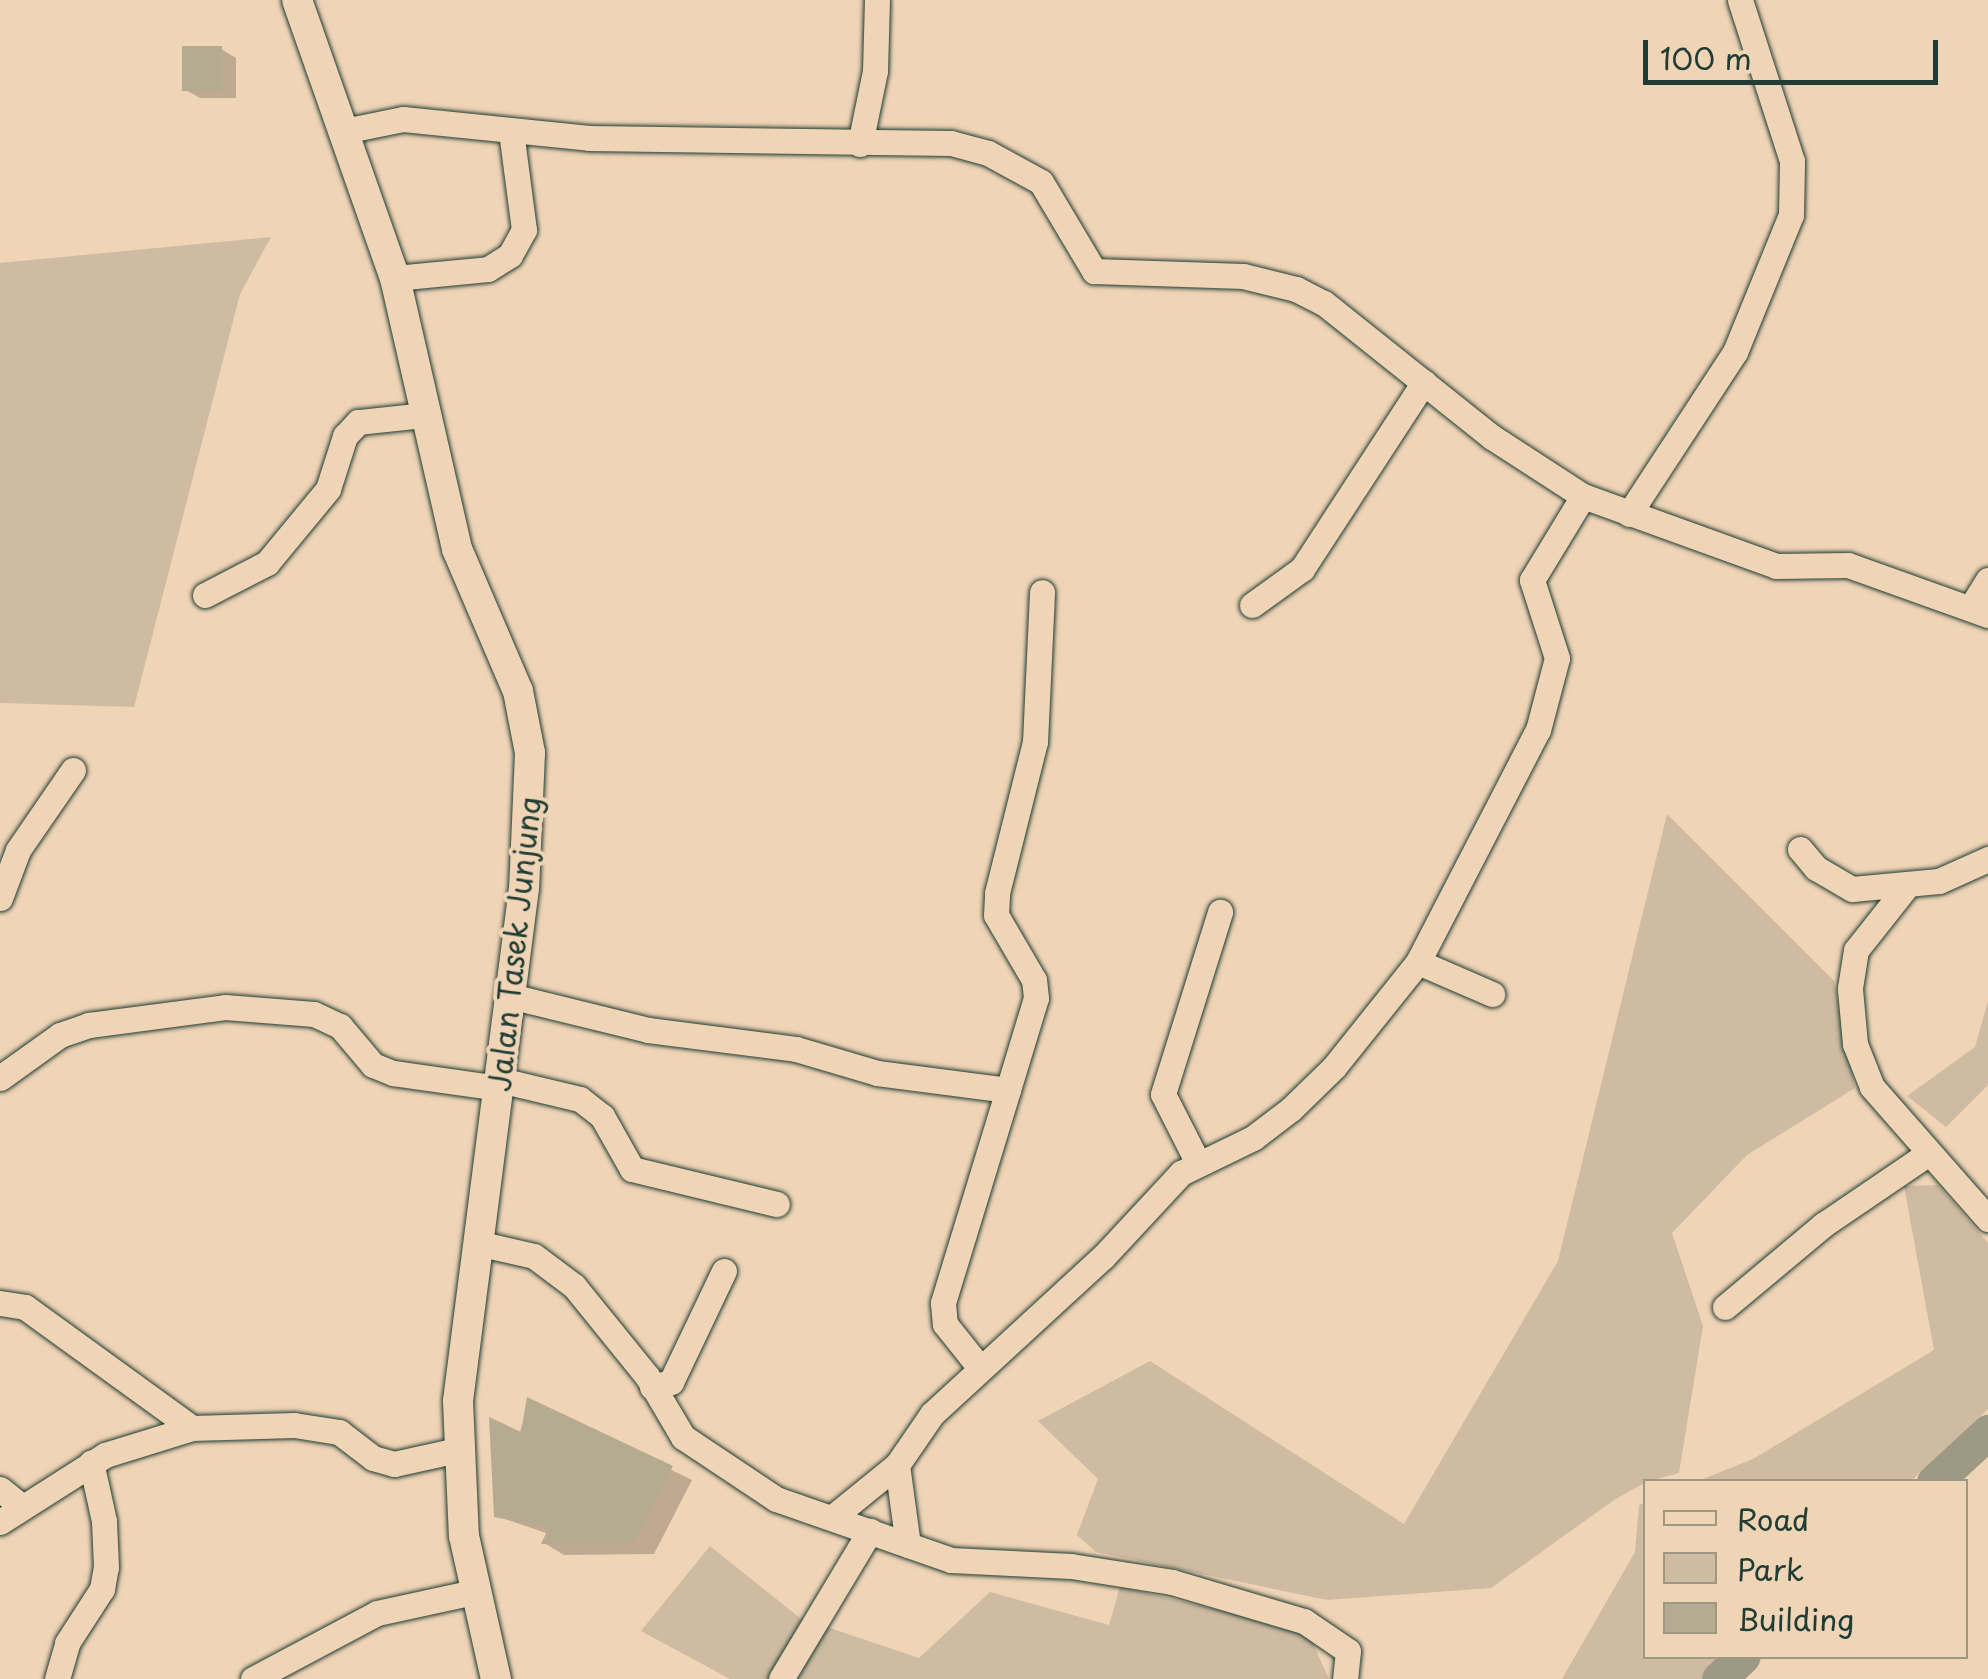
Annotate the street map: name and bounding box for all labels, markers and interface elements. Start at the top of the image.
scale bar [1648,20,1943,82]
text: 100 m [1660,35,1752,80]
street label: Jalan Tasek Junjung [481,794,547,1094]
legend [1643,1479,1968,1659]
text: Road [1737,1496,1810,1541]
text: Park [1737,1546,1804,1591]
text: Building [1737,1596,1854,1641]

